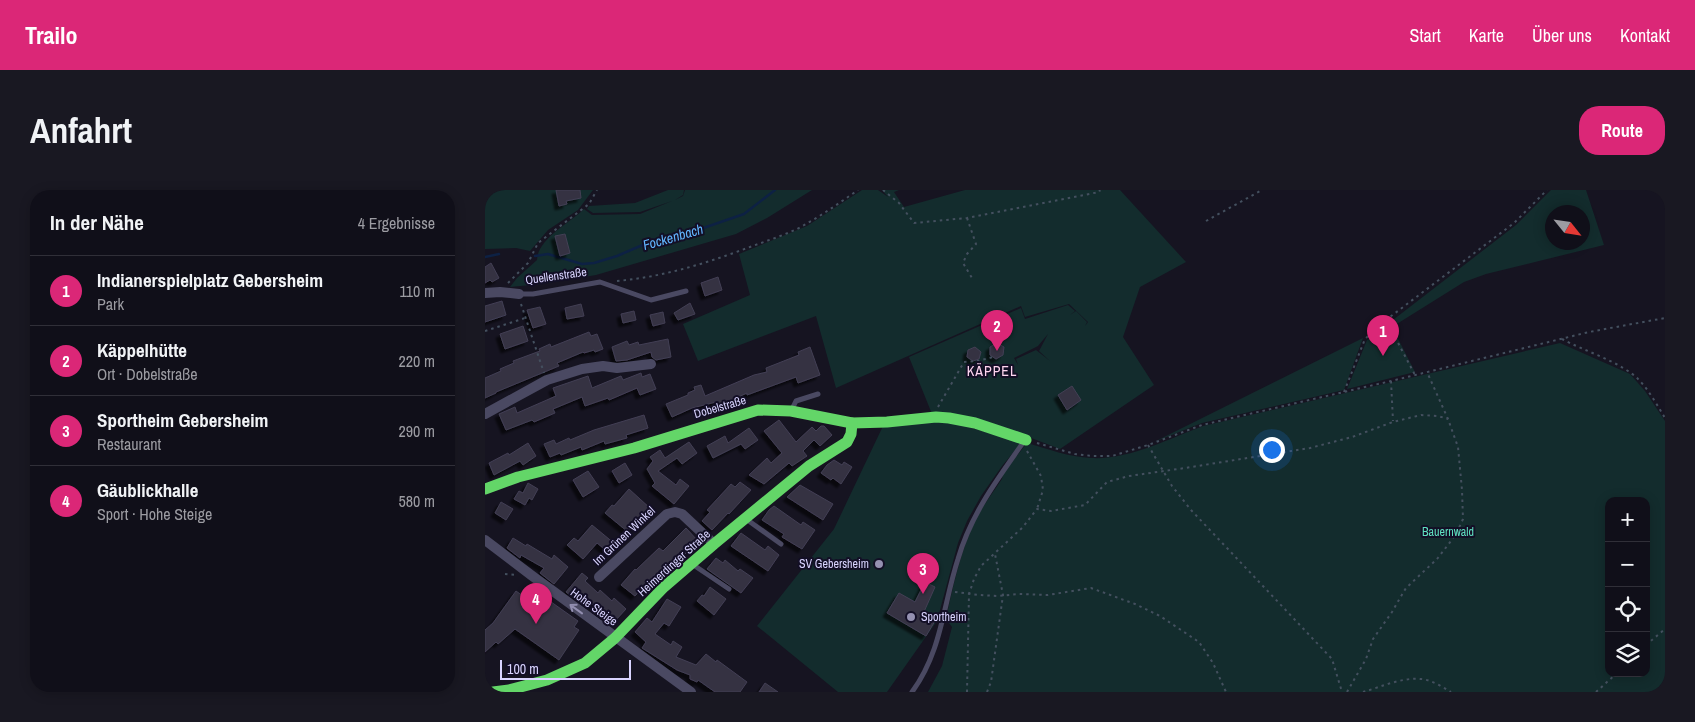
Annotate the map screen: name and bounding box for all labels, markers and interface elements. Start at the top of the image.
text: Trailo [25,19,78,51]
text: Start [1410,23,1441,48]
text: Karte [1469,23,1504,48]
text: Über uns [1532,23,1592,48]
text: Kontakt [1620,23,1670,48]
button: Route [1579,106,1665,155]
text: Anfahrt [30,107,132,154]
north arrow [1545,205,1590,250]
text: In der Nähe [50,208,144,237]
text: 4 Ergebnisse [358,212,435,234]
water label: Fockenbach [641,220,705,254]
street label: Quellenstraße [524,264,588,288]
text: Indianerspielplatz Gebersheim [97,267,323,293]
text: 1 [62,280,70,302]
text: 110 m [399,280,435,302]
text: Park [97,293,124,315]
pin: 2 [981,310,1013,351]
pin: 1 [1367,315,1399,356]
text: Käppelhütte [97,337,187,363]
text: 2 [62,350,70,372]
text: 220 m [399,350,435,372]
district label: KÄPPEL [967,362,1017,380]
text: Ort · Dobelstraße [97,363,198,385]
street label: Dobelstraße [692,392,748,422]
text: Sportheim Gebersheim [97,407,268,433]
text: 3 [62,420,70,442]
text: 290 m [399,420,435,442]
text: Restaurant [97,433,161,455]
your location [1259,437,1285,463]
text: Gäublickhalle [97,477,198,503]
text: 4 [62,490,70,512]
text: 580 m [399,490,435,512]
map controls [1605,497,1650,677]
button: + [1605,497,1650,542]
text: Sport · Hohe Steige [97,503,212,525]
street label: Im Grünen Winkel [590,503,658,569]
park label: Bauernwald [1422,524,1474,540]
street label: Heimerdinger Straße [634,526,714,600]
button: − [1605,542,1650,587]
pin: 3 [907,553,939,594]
place label: SV Gebersheim [799,556,869,572]
marker: SV Gebersheim [873,558,885,570]
pin: 4 [520,583,552,624]
street label: Hohe Steige [567,584,621,630]
button: locate [1605,587,1650,632]
one-way arrow [569,604,583,614]
place label: Sportheim [921,609,966,625]
marker: Sportheim [905,611,917,623]
button: layers [1605,632,1650,677]
scale bar [500,657,631,680]
text: 100 m [507,660,539,678]

